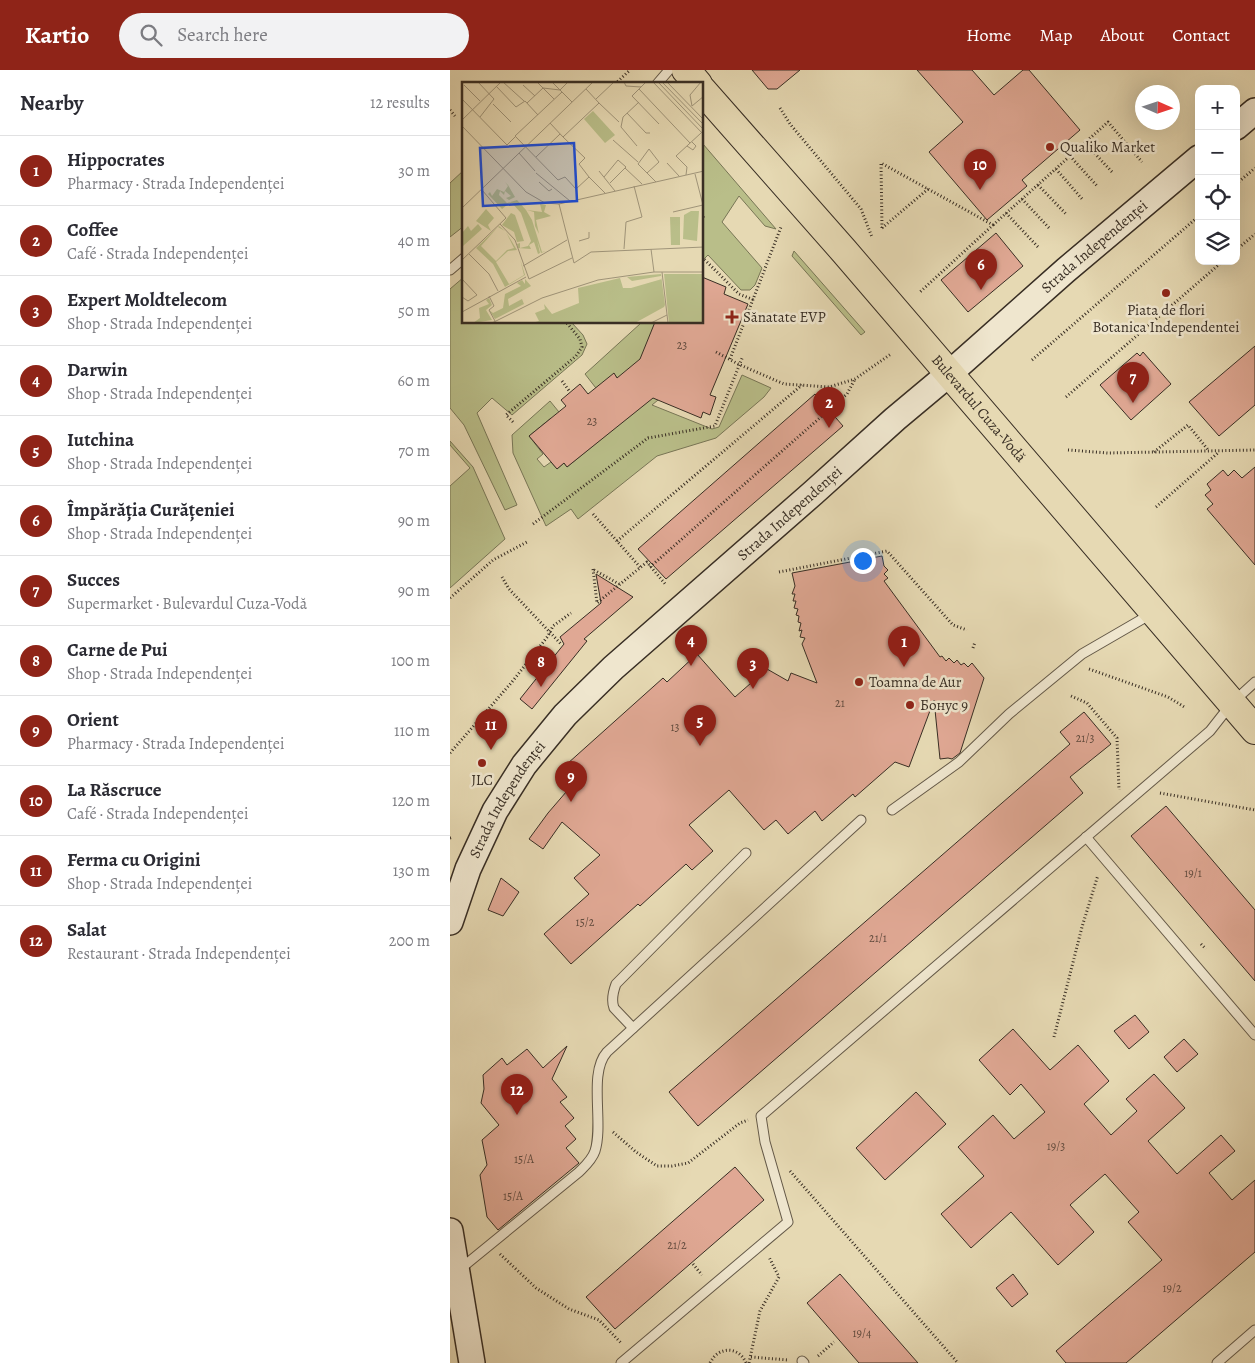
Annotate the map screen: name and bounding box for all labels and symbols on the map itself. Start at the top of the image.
inset map [462,82,704,324]
north arrow [1135,85,1180,130]
place label: Qualiko Market [1060,137,1155,157]
marker: Qualiko Market [1044,141,1056,153]
pin: 10 [964,149,996,190]
street label: Strada Independenței [1037,196,1152,297]
pin: 6 [965,249,997,290]
marker: Piata de flori Botanica Independentei [1160,287,1172,299]
place label: Piata de flori Botanica Independentei [1093,300,1239,337]
place label: Sănatate EVP [743,307,826,327]
marker: Sănatate EVP [725,310,739,324]
house number: 23 [677,337,687,353]
street label: Bulevardul Cuza-Vodă [927,350,1031,466]
pin: 7 [1117,362,1149,403]
pin: 2 [813,387,845,428]
house number: 23 [587,413,597,429]
street label: Strada Independenței [733,462,846,565]
your location [850,548,876,574]
pin: 4 [675,625,707,666]
pin: 1 [888,626,920,667]
pin: 8 [525,646,557,687]
pin: 3 [737,648,769,689]
place label: Toamna de Aur [869,672,962,692]
marker: Toamna de Aur [853,676,865,688]
house number: 21 [835,695,845,711]
place label: Бонус 9 [920,695,968,715]
marker: Бонус 9 [904,699,916,711]
pin: 5 [684,705,716,746]
pin: 11 [475,709,507,750]
house number: 13 [670,719,680,735]
house number: 21/3 [1076,730,1094,746]
street label: Strada Independenței [464,737,550,861]
marker: JLC [476,757,488,769]
pin: 9 [555,761,587,802]
place label: JLC [471,770,493,790]
house number: 19/1 [1184,865,1202,881]
house number: 15/2 [576,914,595,930]
house number: 21/1 [869,930,887,946]
pin: 12 [501,1074,533,1115]
house number: 19/3 [1047,1138,1065,1154]
house number: 15/A [514,1151,535,1167]
house number: 15/A [503,1188,524,1204]
house number: 21/2 [667,1237,687,1253]
house number: 19/2 [1162,1280,1182,1296]
house number: 19/4 [853,1325,872,1341]

